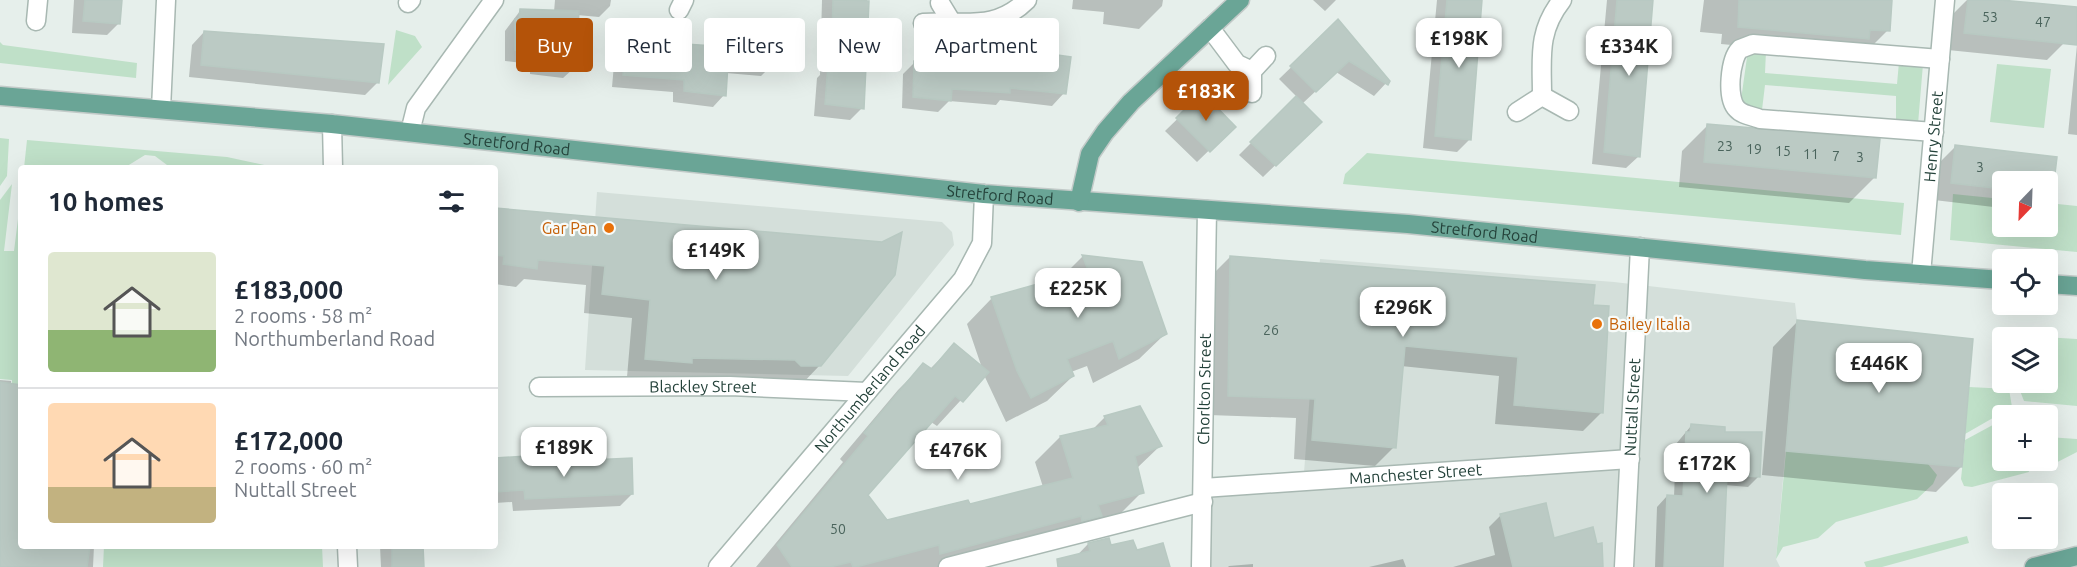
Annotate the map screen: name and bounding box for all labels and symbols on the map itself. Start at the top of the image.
house number: 53 [1982,9,1998,25]
house number: 47 [2035,14,2051,30]
pin: £198K [1417,18,1501,69]
pin: £334K [1587,26,1671,77]
pin: £183K [1164,71,1248,122]
street label: Henry Street [1920,89,1946,183]
street label: Stretford Road [462,129,571,159]
house number: 23 [1717,138,1733,154]
house number: 19 [1746,141,1762,157]
house number: 15 [1775,143,1791,159]
house number: 11 [1803,146,1819,162]
house number: 7 [1832,148,1840,164]
house number: 3 [1856,149,1864,165]
house number: 3 [1976,159,1984,175]
north arrow [1992,171,2058,237]
street label: Stretford Road [946,181,1054,208]
street label: Stretford Road [1430,217,1539,246]
place label: Gar Pan [542,219,597,237]
marker: Gar Pan [602,221,616,235]
pin: £149K [674,230,758,281]
pin: £225K [1036,268,1120,319]
pin: £296K [1361,287,1445,338]
place label: Bailey Italia [1609,315,1691,333]
marker: Bailey Italia [1590,317,1604,331]
street label: Northumberland Road [811,322,929,456]
house number: 26 [1263,322,1279,338]
street label: Chorlton Street [1194,332,1214,445]
pin: £446K [1837,343,1921,394]
street label: Nuttall Street [1621,357,1643,457]
street label: Blackley Street [649,377,758,396]
pin: £189K [522,427,606,478]
pin: £476K [916,430,1000,481]
pin: £172K [1665,443,1749,494]
street label: Manchester Street [1348,460,1483,487]
house number: 50 [830,521,846,537]

